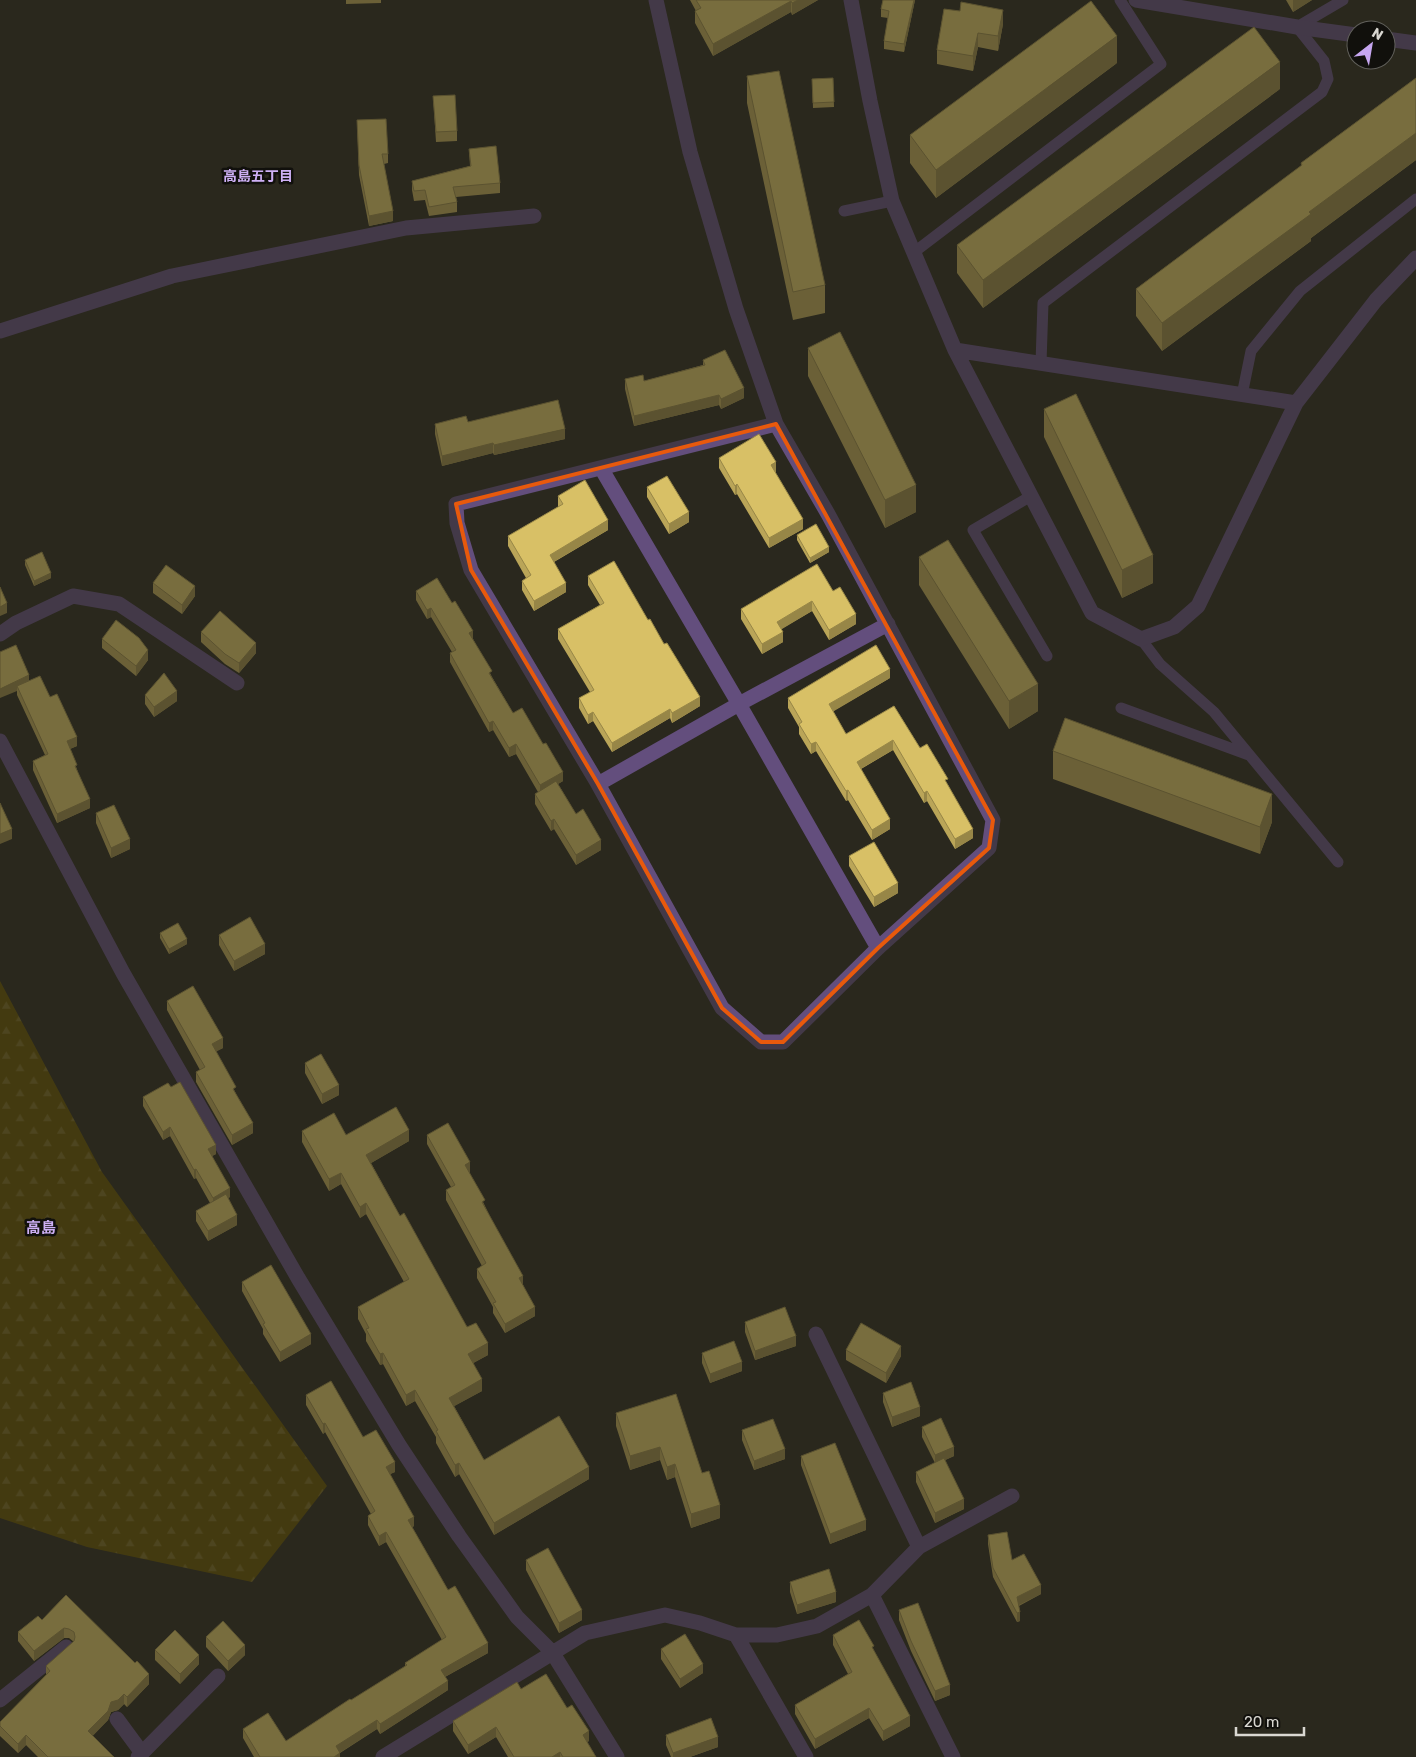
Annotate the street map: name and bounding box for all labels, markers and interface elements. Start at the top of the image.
north arrow [1346,20,1396,70]
text: N [1369,24,1386,44]
district label: 高島五丁目 [223,168,293,185]
district label: 高島 [26,1219,56,1237]
scale bar [1236,1704,1304,1736]
text: 20 m [1244,1713,1279,1731]

